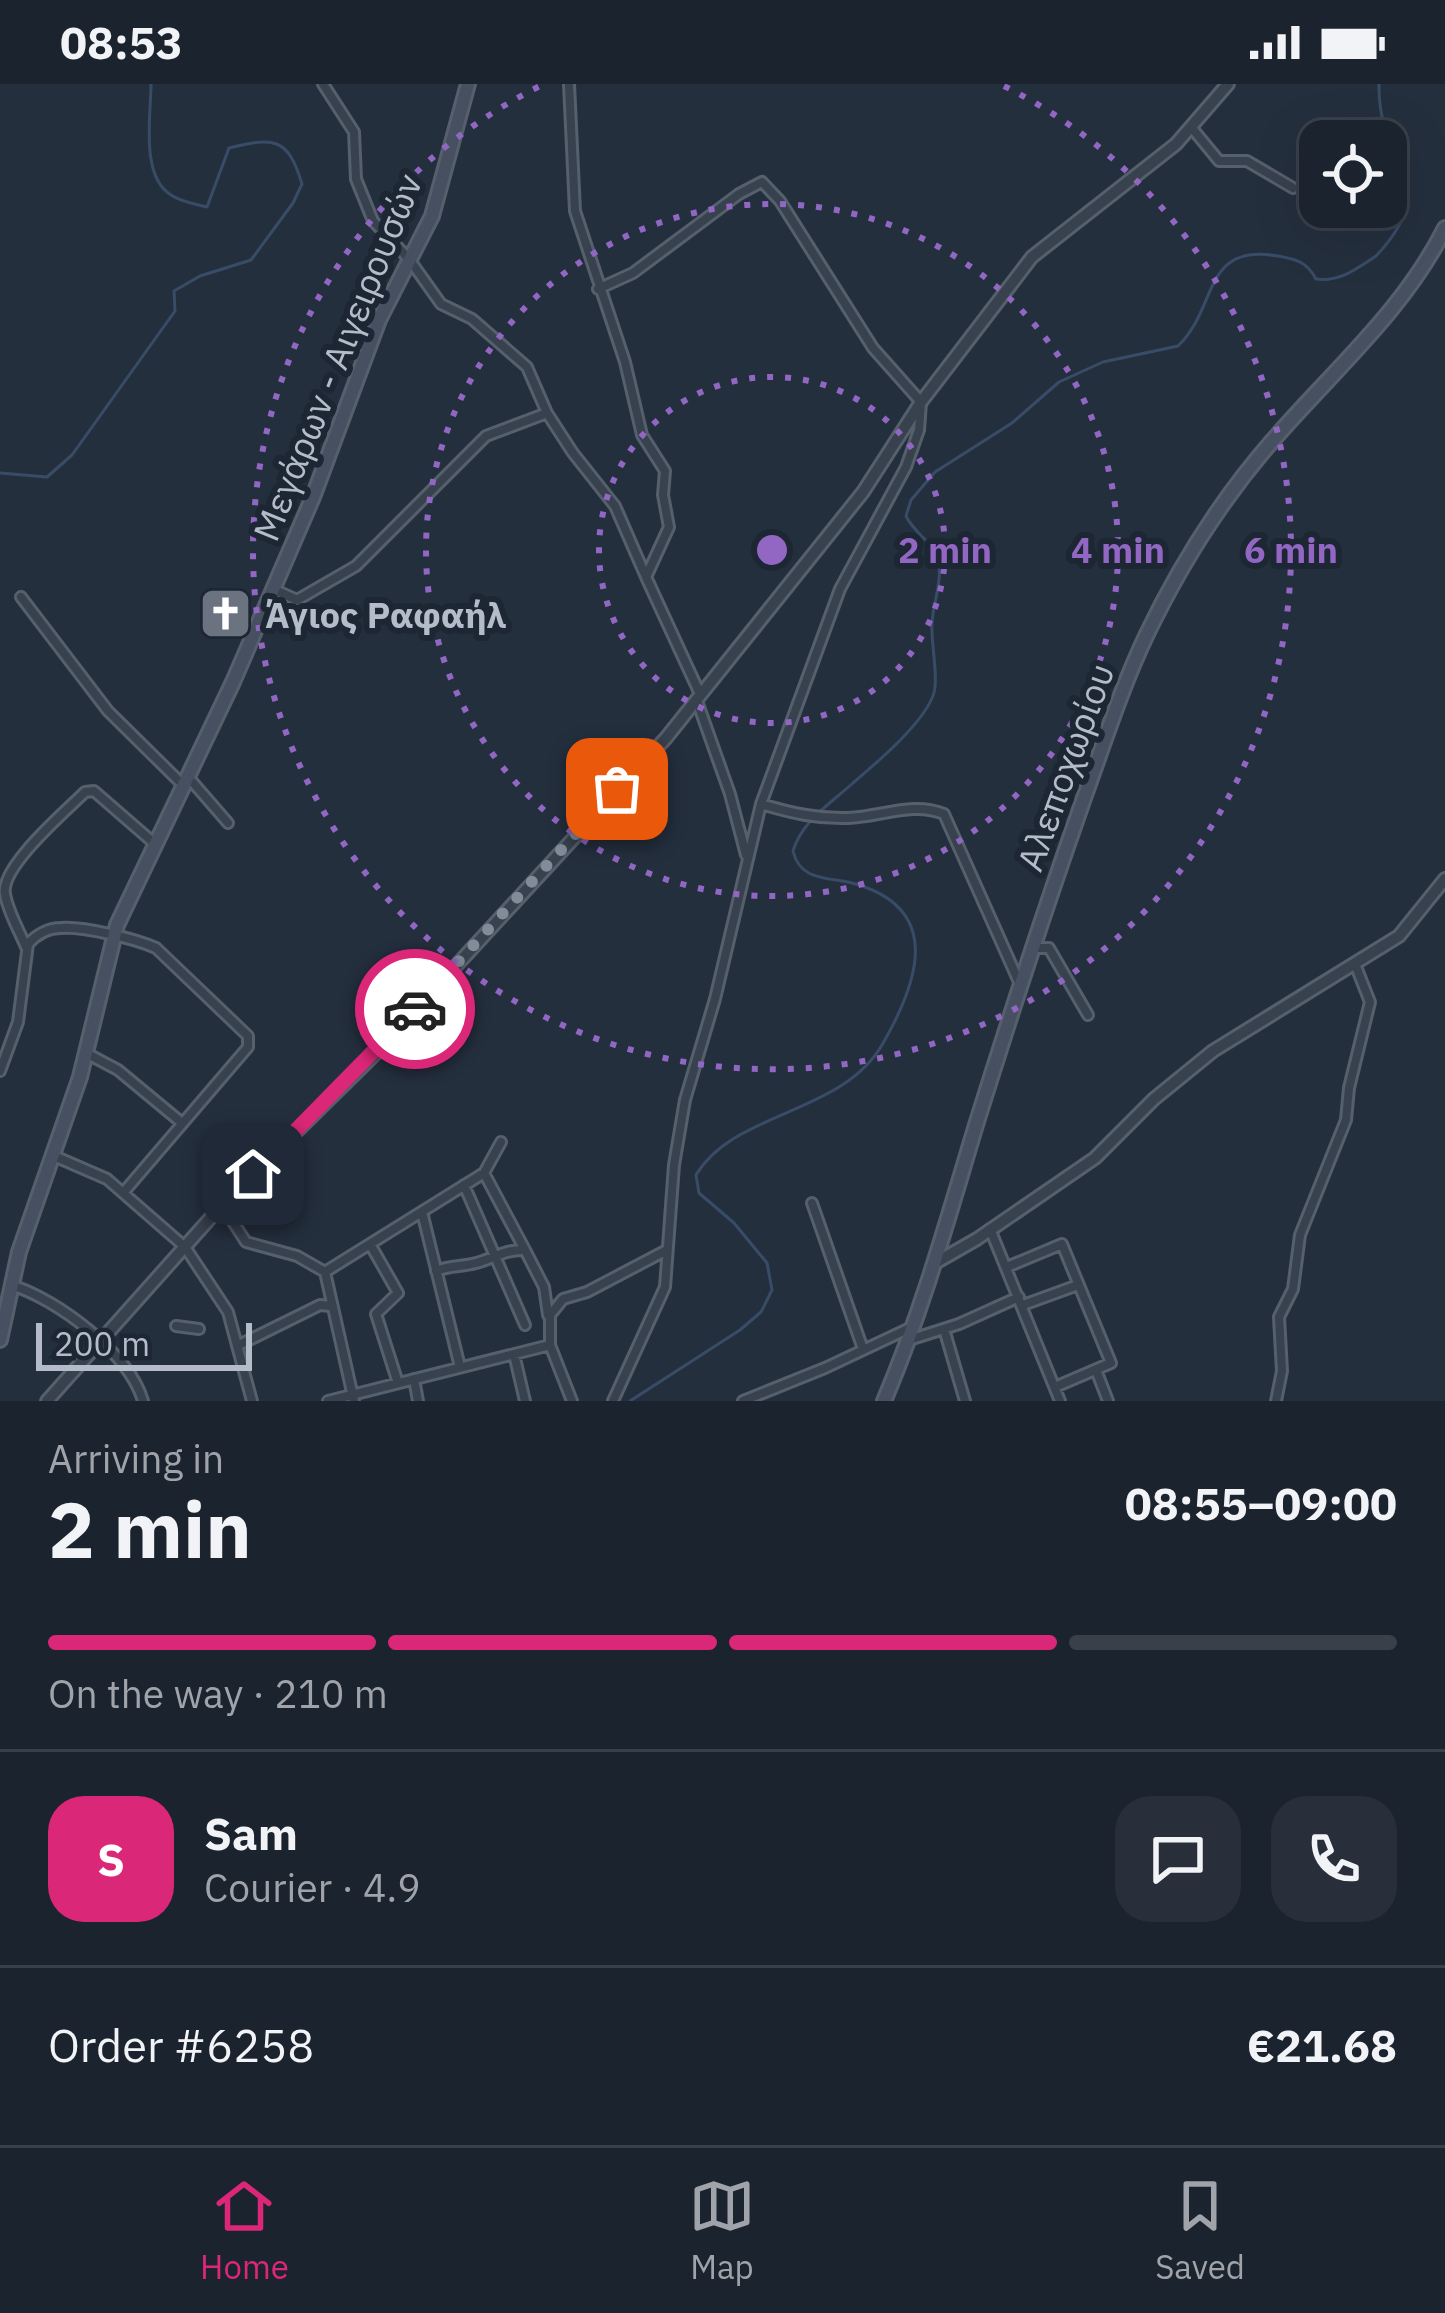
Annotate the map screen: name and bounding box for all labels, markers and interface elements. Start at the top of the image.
text: 08:53 [60,13,183,71]
map controls [1299,120,1407,228]
button: locate [1299,120,1407,228]
street label: Μεγάρων - Αιγειρουσών [242,167,432,547]
text: 2 min [898,526,992,573]
text: 4 min [1071,526,1165,573]
text: 6 min [1244,526,1338,573]
centre of rings [751,529,793,571]
church icon: Άγιος Ραφαήλ [198,586,254,642]
place label: Άγιος Ραφαήλ [265,591,507,638]
street label: Αλεποχωρίου [1006,657,1124,877]
pin [566,738,668,840]
icon: bag [584,756,650,822]
courier [355,949,475,1069]
icon: car [382,976,448,1042]
pin [202,1123,304,1225]
icon: home [220,1141,286,1207]
scale bar [36,1317,252,1370]
text: 200 m [54,1322,150,1365]
text: Arriving in [48,1433,224,1484]
text: 08:55–09:00 [1125,1474,1397,1532]
text: 2 min [48,1478,252,1579]
text: On the way · 210 m [48,1668,388,1719]
button: chat [1115,1796,1241,1922]
button: phone [1271,1796,1397,1922]
text: Sam [204,1804,298,1862]
text: S [97,1830,125,1888]
text: Courier · 4.9 [204,1862,421,1913]
text: Order #6258 [48,2016,314,2074]
text: €21.68 [1247,2016,1397,2074]
tab: Home [200,2173,289,2288]
tab: Map [689,2173,755,2288]
tab: Saved [1155,2173,1245,2288]

